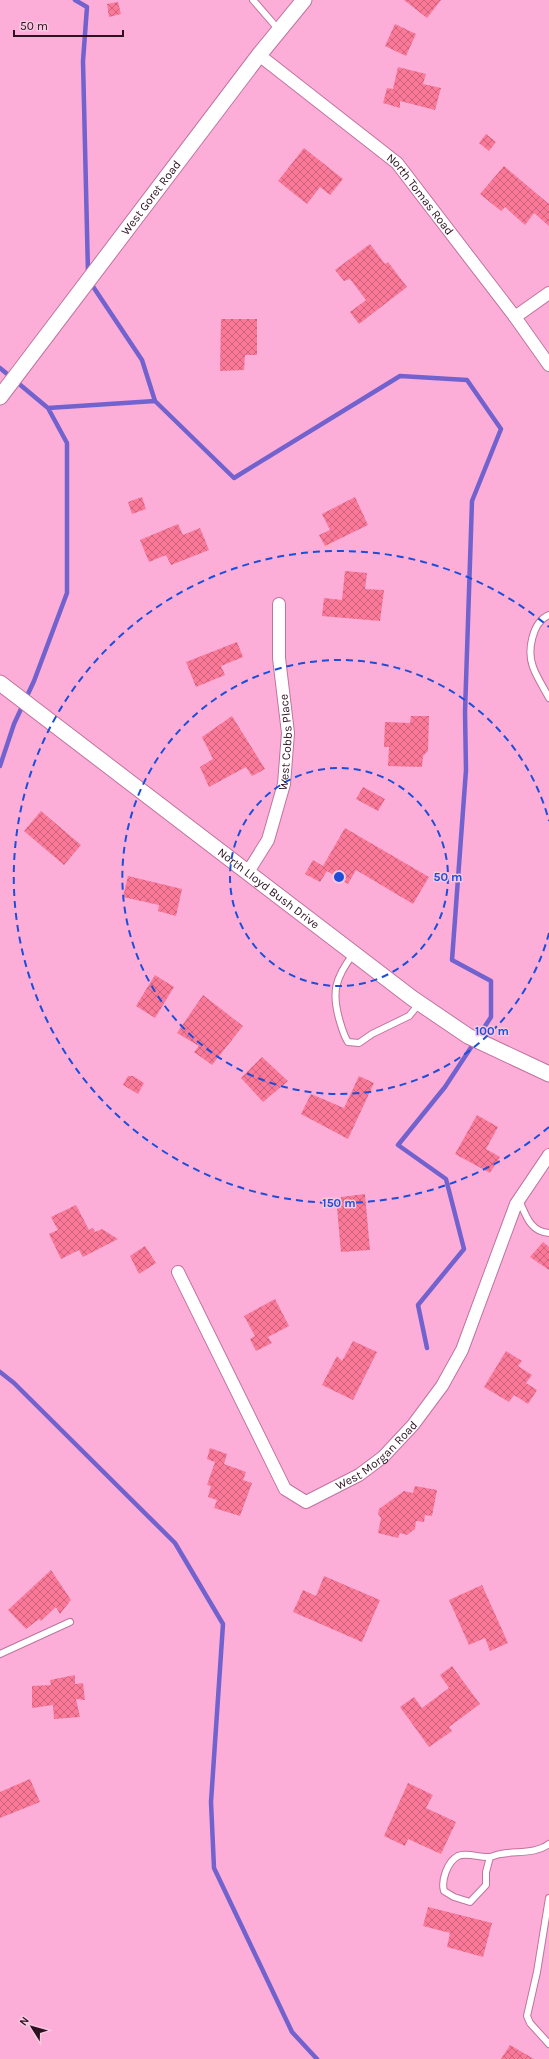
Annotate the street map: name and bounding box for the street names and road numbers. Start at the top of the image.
street label: North Tomas Road [384,151,457,238]
street label: West Goret Road [118,158,184,238]
street label: West Cobbs Place [276,693,295,792]
street label: North Lloyd Bush Drive [215,845,322,932]
street label: West Morgan Road [333,1418,420,1493]

